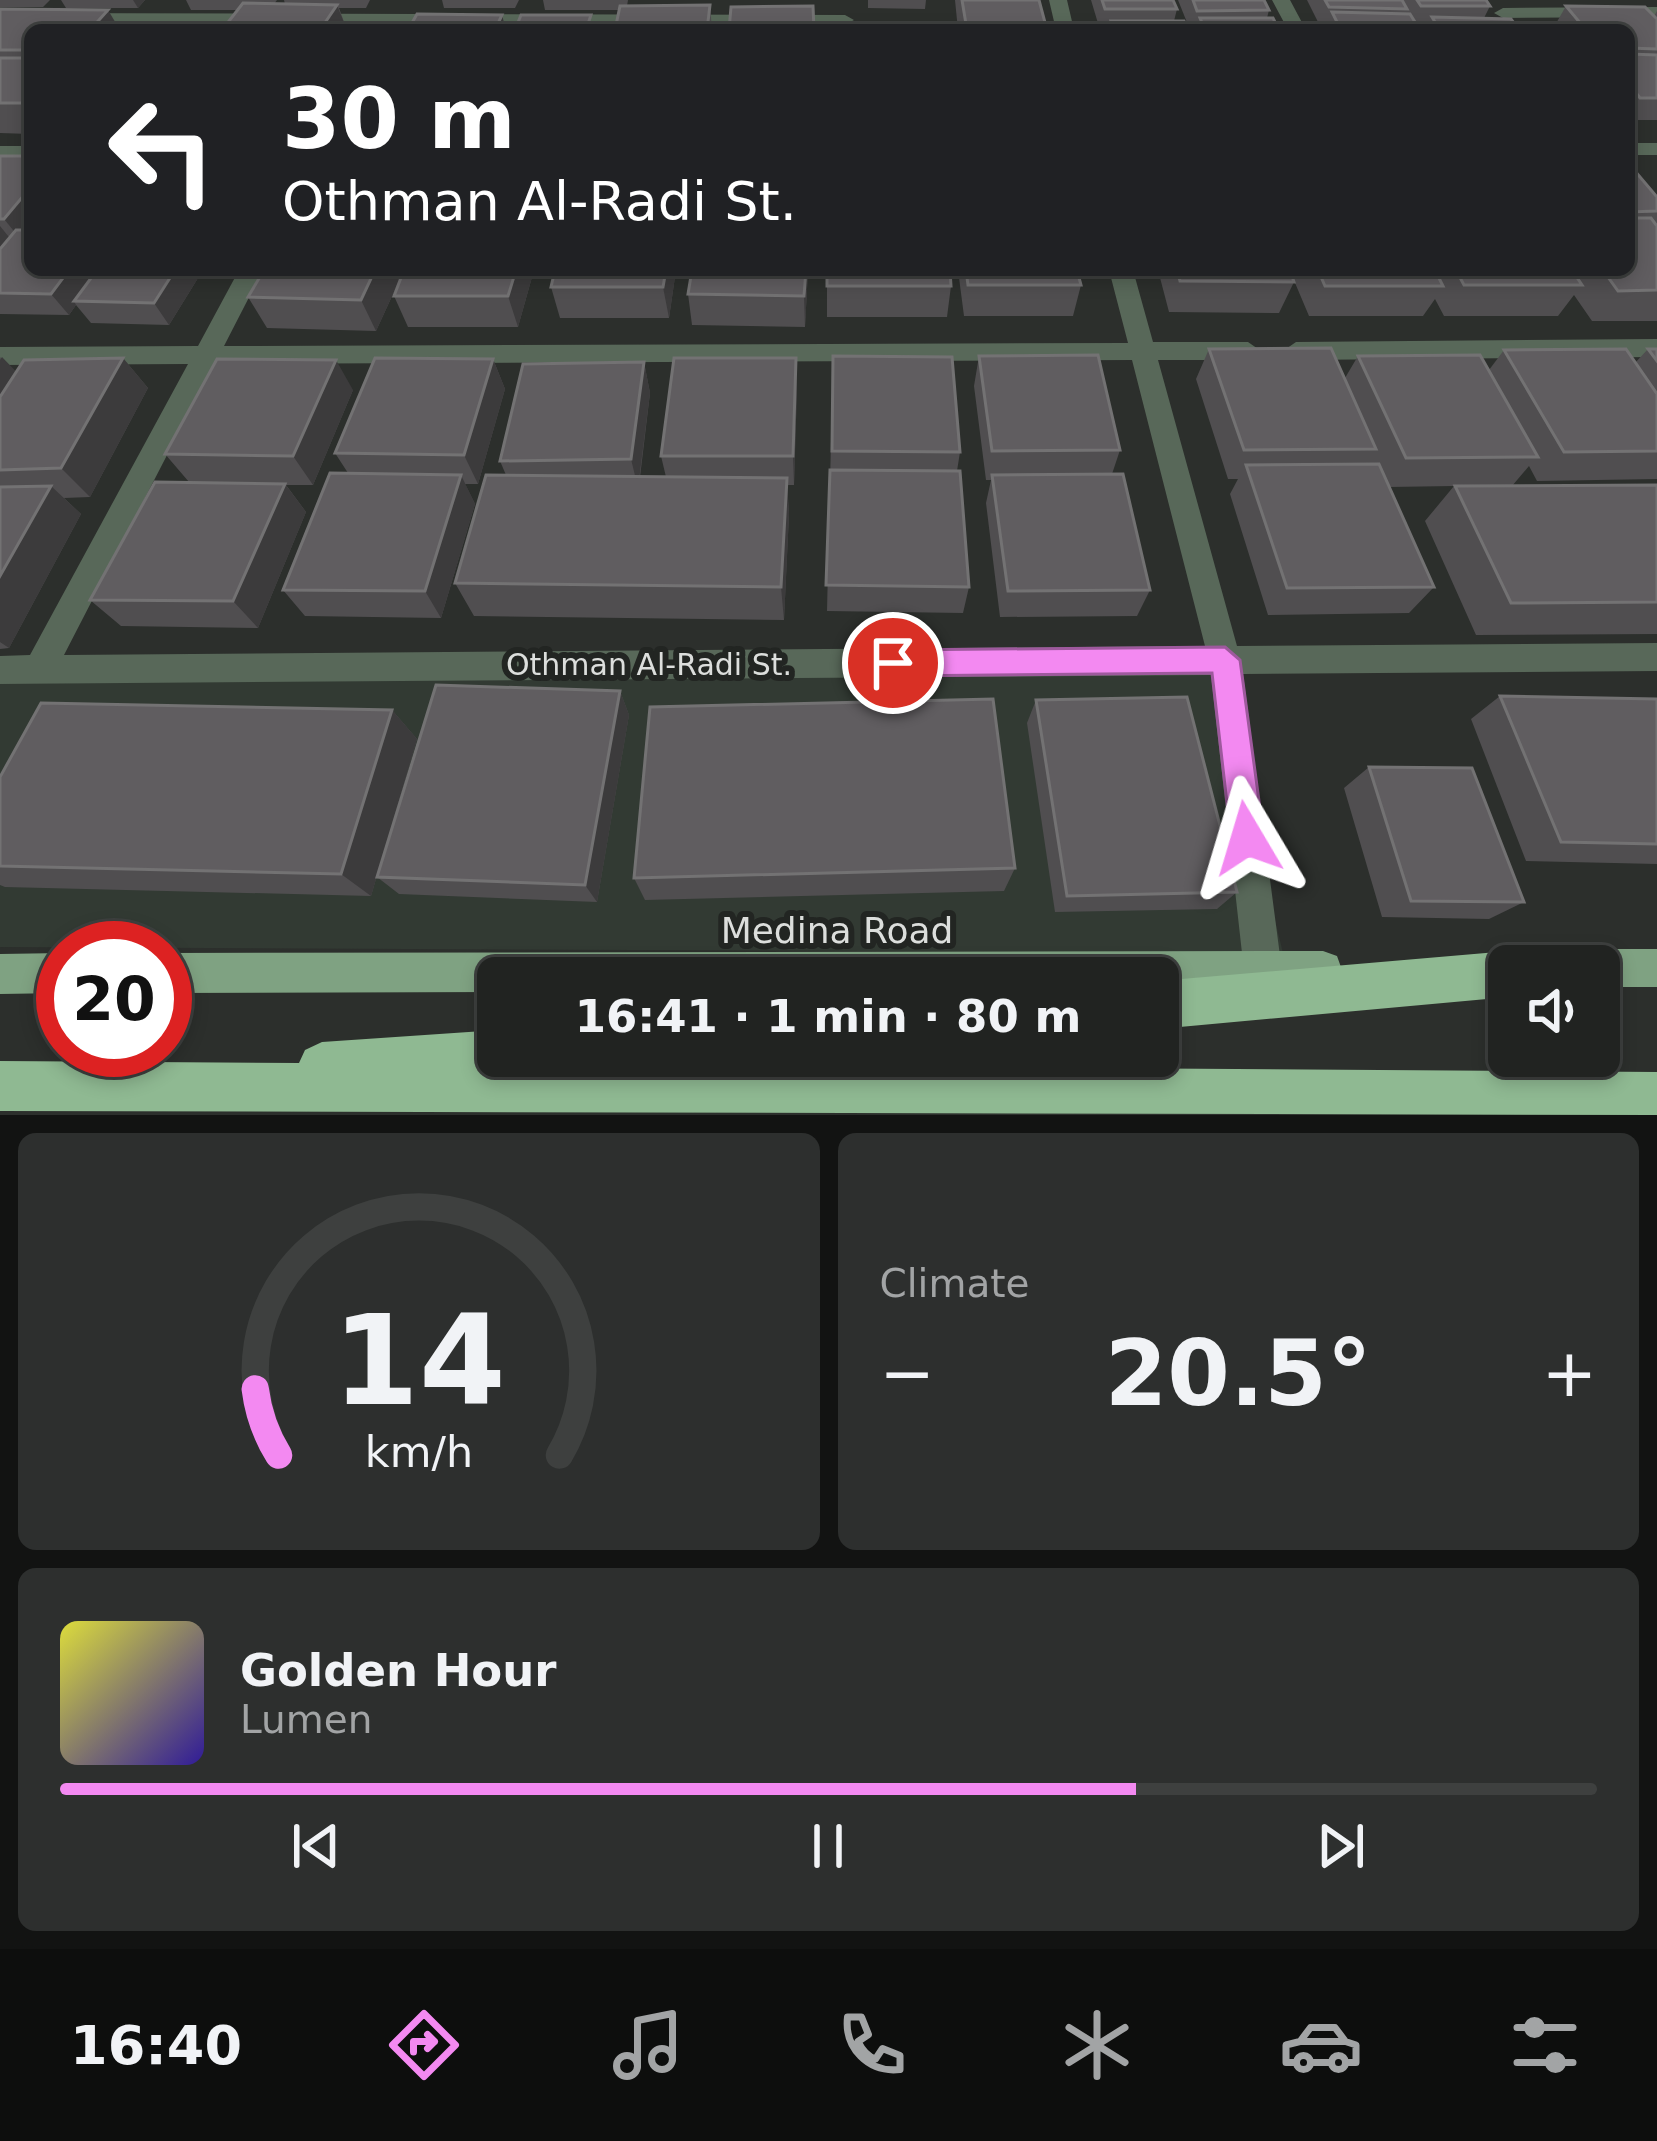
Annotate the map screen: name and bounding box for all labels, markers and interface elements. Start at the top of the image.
text: 30 m [282,70,516,168]
icon: left [84,72,240,228]
text: Othman Al-Radi St. [282,170,797,233]
pin [842,612,944,714]
icon: arrive [860,630,926,696]
street label: Othman Al-Radi St. [506,647,792,682]
position arrow [1184,775,1310,901]
street label: Medina Road [721,910,953,951]
speed limit sign: 20 [36,921,192,1077]
map controls [1488,945,1620,1077]
button: sound [1488,945,1620,1077]
text: 16:41 · 1 min · 80 m [575,990,1081,1043]
text: Climate [880,1261,1030,1306]
text: 14 [332,1288,506,1433]
text: 20.5° [1105,1321,1372,1426]
text: − [880,1335,935,1412]
text: + [1542,1335,1597,1412]
text: km/h [365,1426,473,1476]
text: Golden Hour [240,1644,557,1697]
text: Lumen [240,1697,372,1742]
icon: previous [283,1813,349,1879]
icon: pause [795,1813,861,1879]
icon: next [1308,1813,1374,1879]
icon: directions [382,2003,466,2087]
icon: music [606,2003,690,2087]
icon: phone [830,2003,914,2087]
icon: climate [1055,2003,1139,2087]
icon: car [1279,2003,1363,2087]
icon: filters [1503,2003,1587,2087]
text: 16:40 [70,2014,242,2077]

